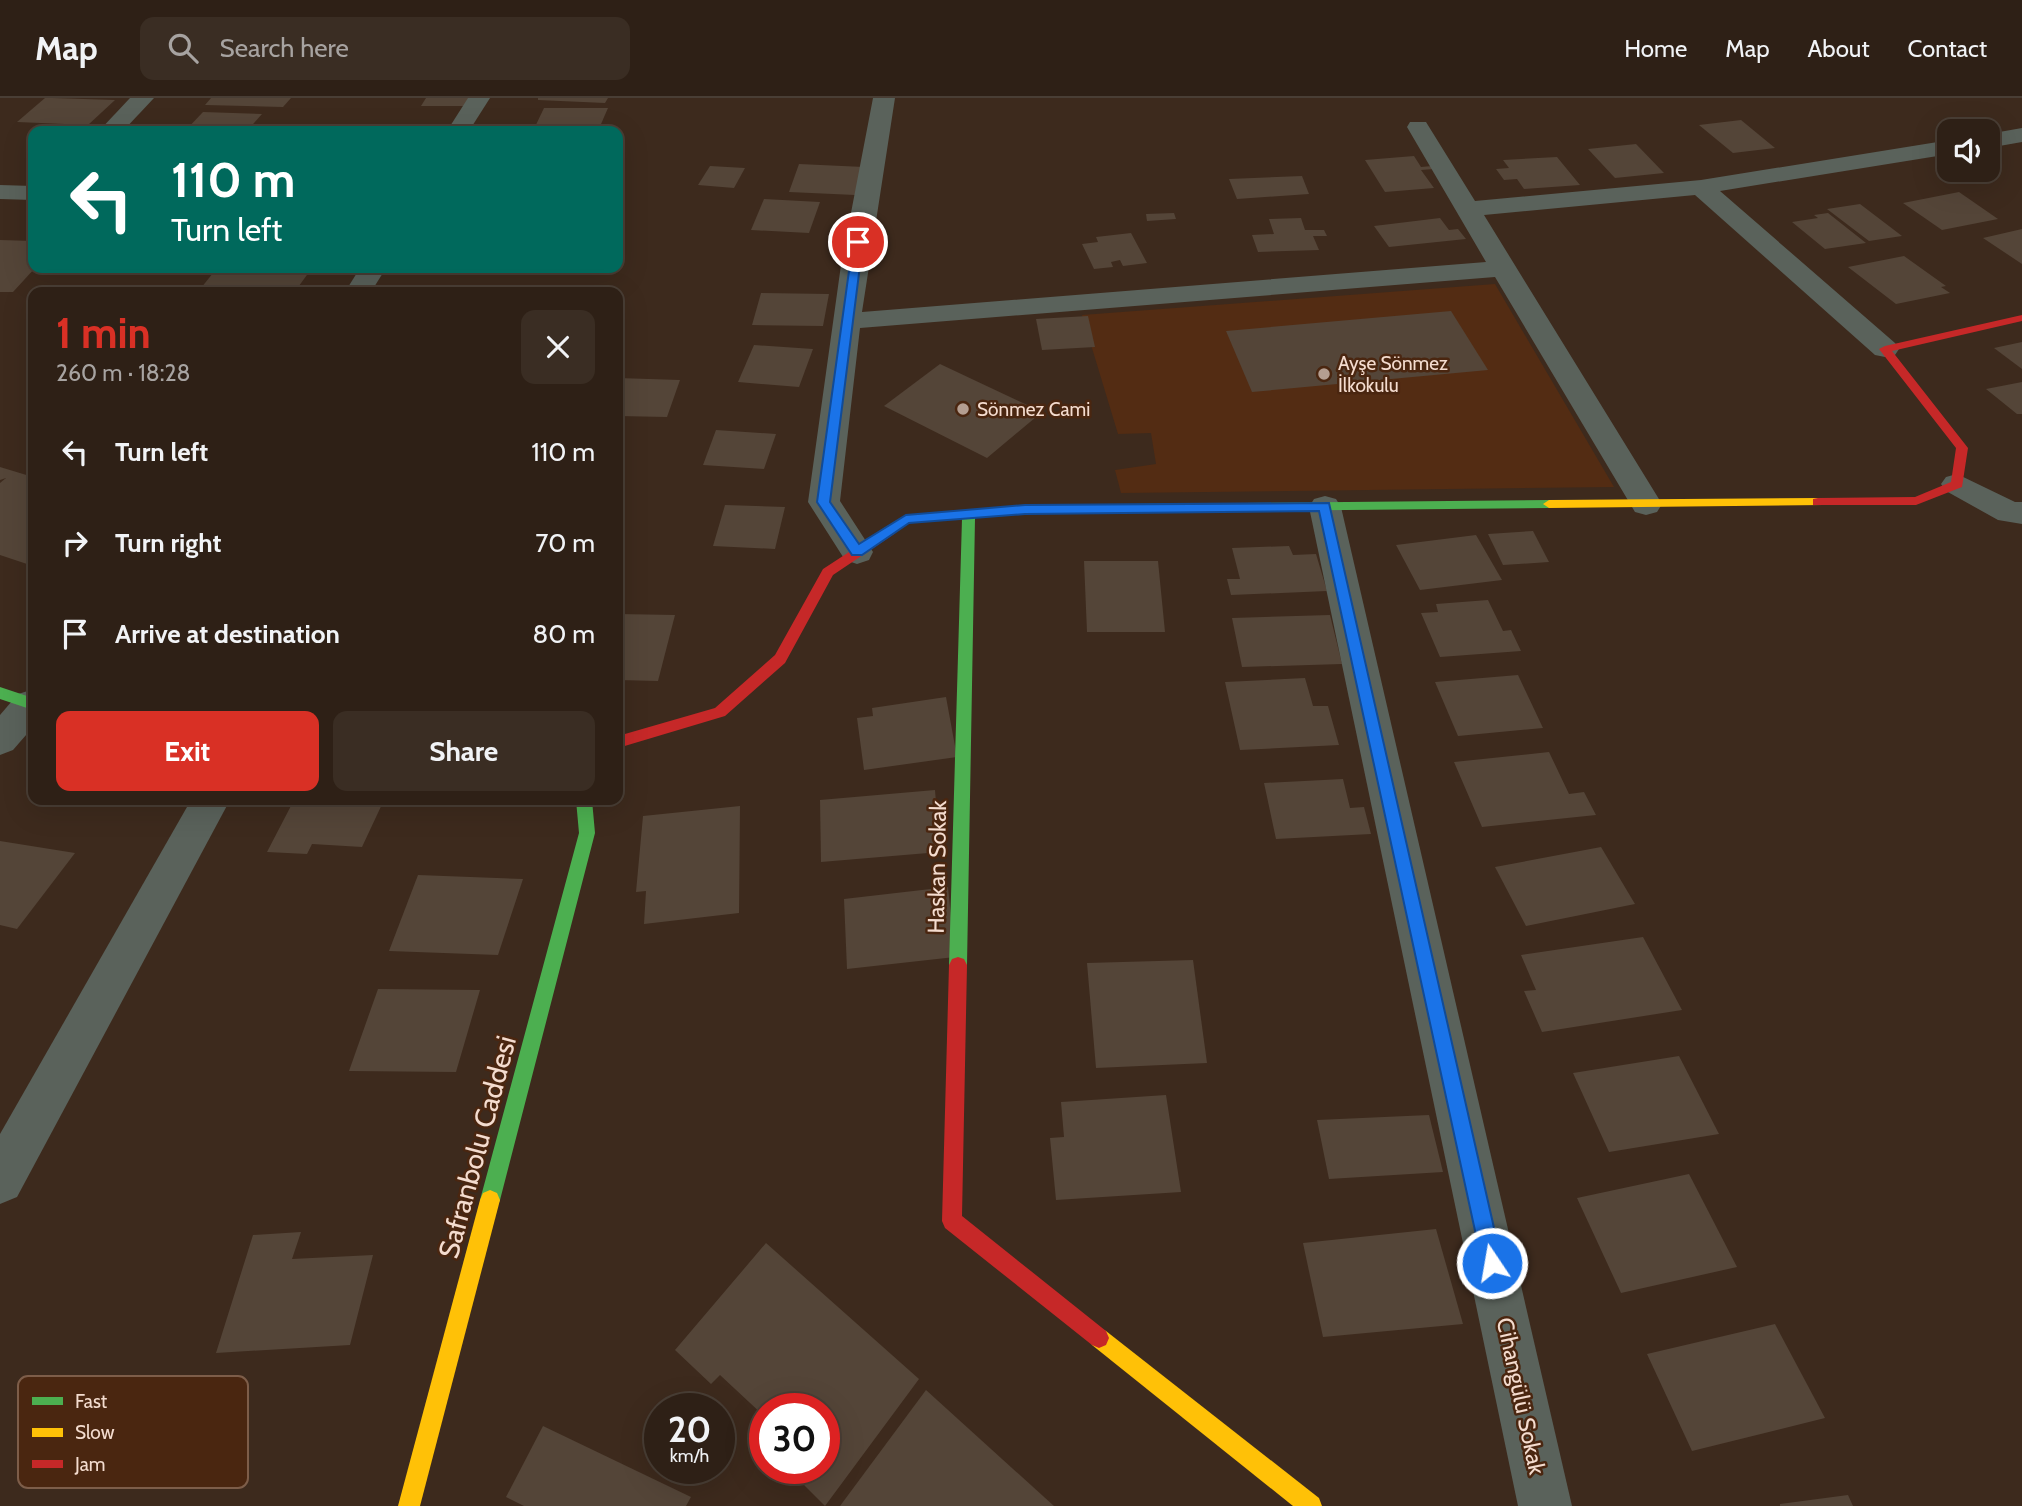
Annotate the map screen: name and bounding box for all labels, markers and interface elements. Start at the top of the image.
search box [140,17,630,80]
text: Map [35,28,98,68]
icon: search [164,29,202,67]
text: Search here [220,32,349,64]
text: Home [1624,34,1687,63]
text: Map [1725,34,1770,63]
text: About [1808,34,1870,63]
text: Contact [1908,34,1987,63]
map controls [1937,119,2000,182]
button: sound [1937,119,2000,182]
text: 110 m [171,150,295,209]
icon: left [56,154,147,245]
text: Turn left [171,210,282,249]
pin [828,212,888,272]
icon: arrive [839,223,877,261]
text: 1 min [56,307,151,359]
button: close [521,310,595,384]
place label: Ayşe Sönmez İlkokulu [1338,352,1448,397]
text: 260 m · 18:28 [56,359,191,387]
marker: Ayşe Sönmez İlkokulu [1316,366,1332,382]
place label: Sönmez Cami [977,398,1090,421]
marker: Sönmez Cami [955,401,971,417]
icon: left [56,433,94,471]
text: Turn left [115,436,208,468]
text: 110 m [531,436,595,468]
icon: right [56,524,94,562]
text: Turn right [115,527,221,559]
text: 70 m [535,527,595,559]
icon: arrive [56,615,94,653]
text: Arrive at destination [115,618,340,650]
text: 80 m [532,618,595,650]
button: Exit [56,711,319,791]
button: Share [333,711,595,791]
street label: Haskan Sokak [922,799,952,934]
street label: Safranbolu Caddesi [431,1032,523,1262]
position arrow [1455,1226,1529,1300]
street label: Cihangülü Sokak [1491,1315,1551,1478]
legend [18,1376,248,1488]
text: Fast [75,1390,108,1413]
speed limit sign: 30 [749,1393,840,1484]
text: 20 [668,1408,711,1451]
text: Slow [75,1421,115,1444]
text: km/h [670,1445,709,1467]
text: Jam [74,1453,105,1476]

